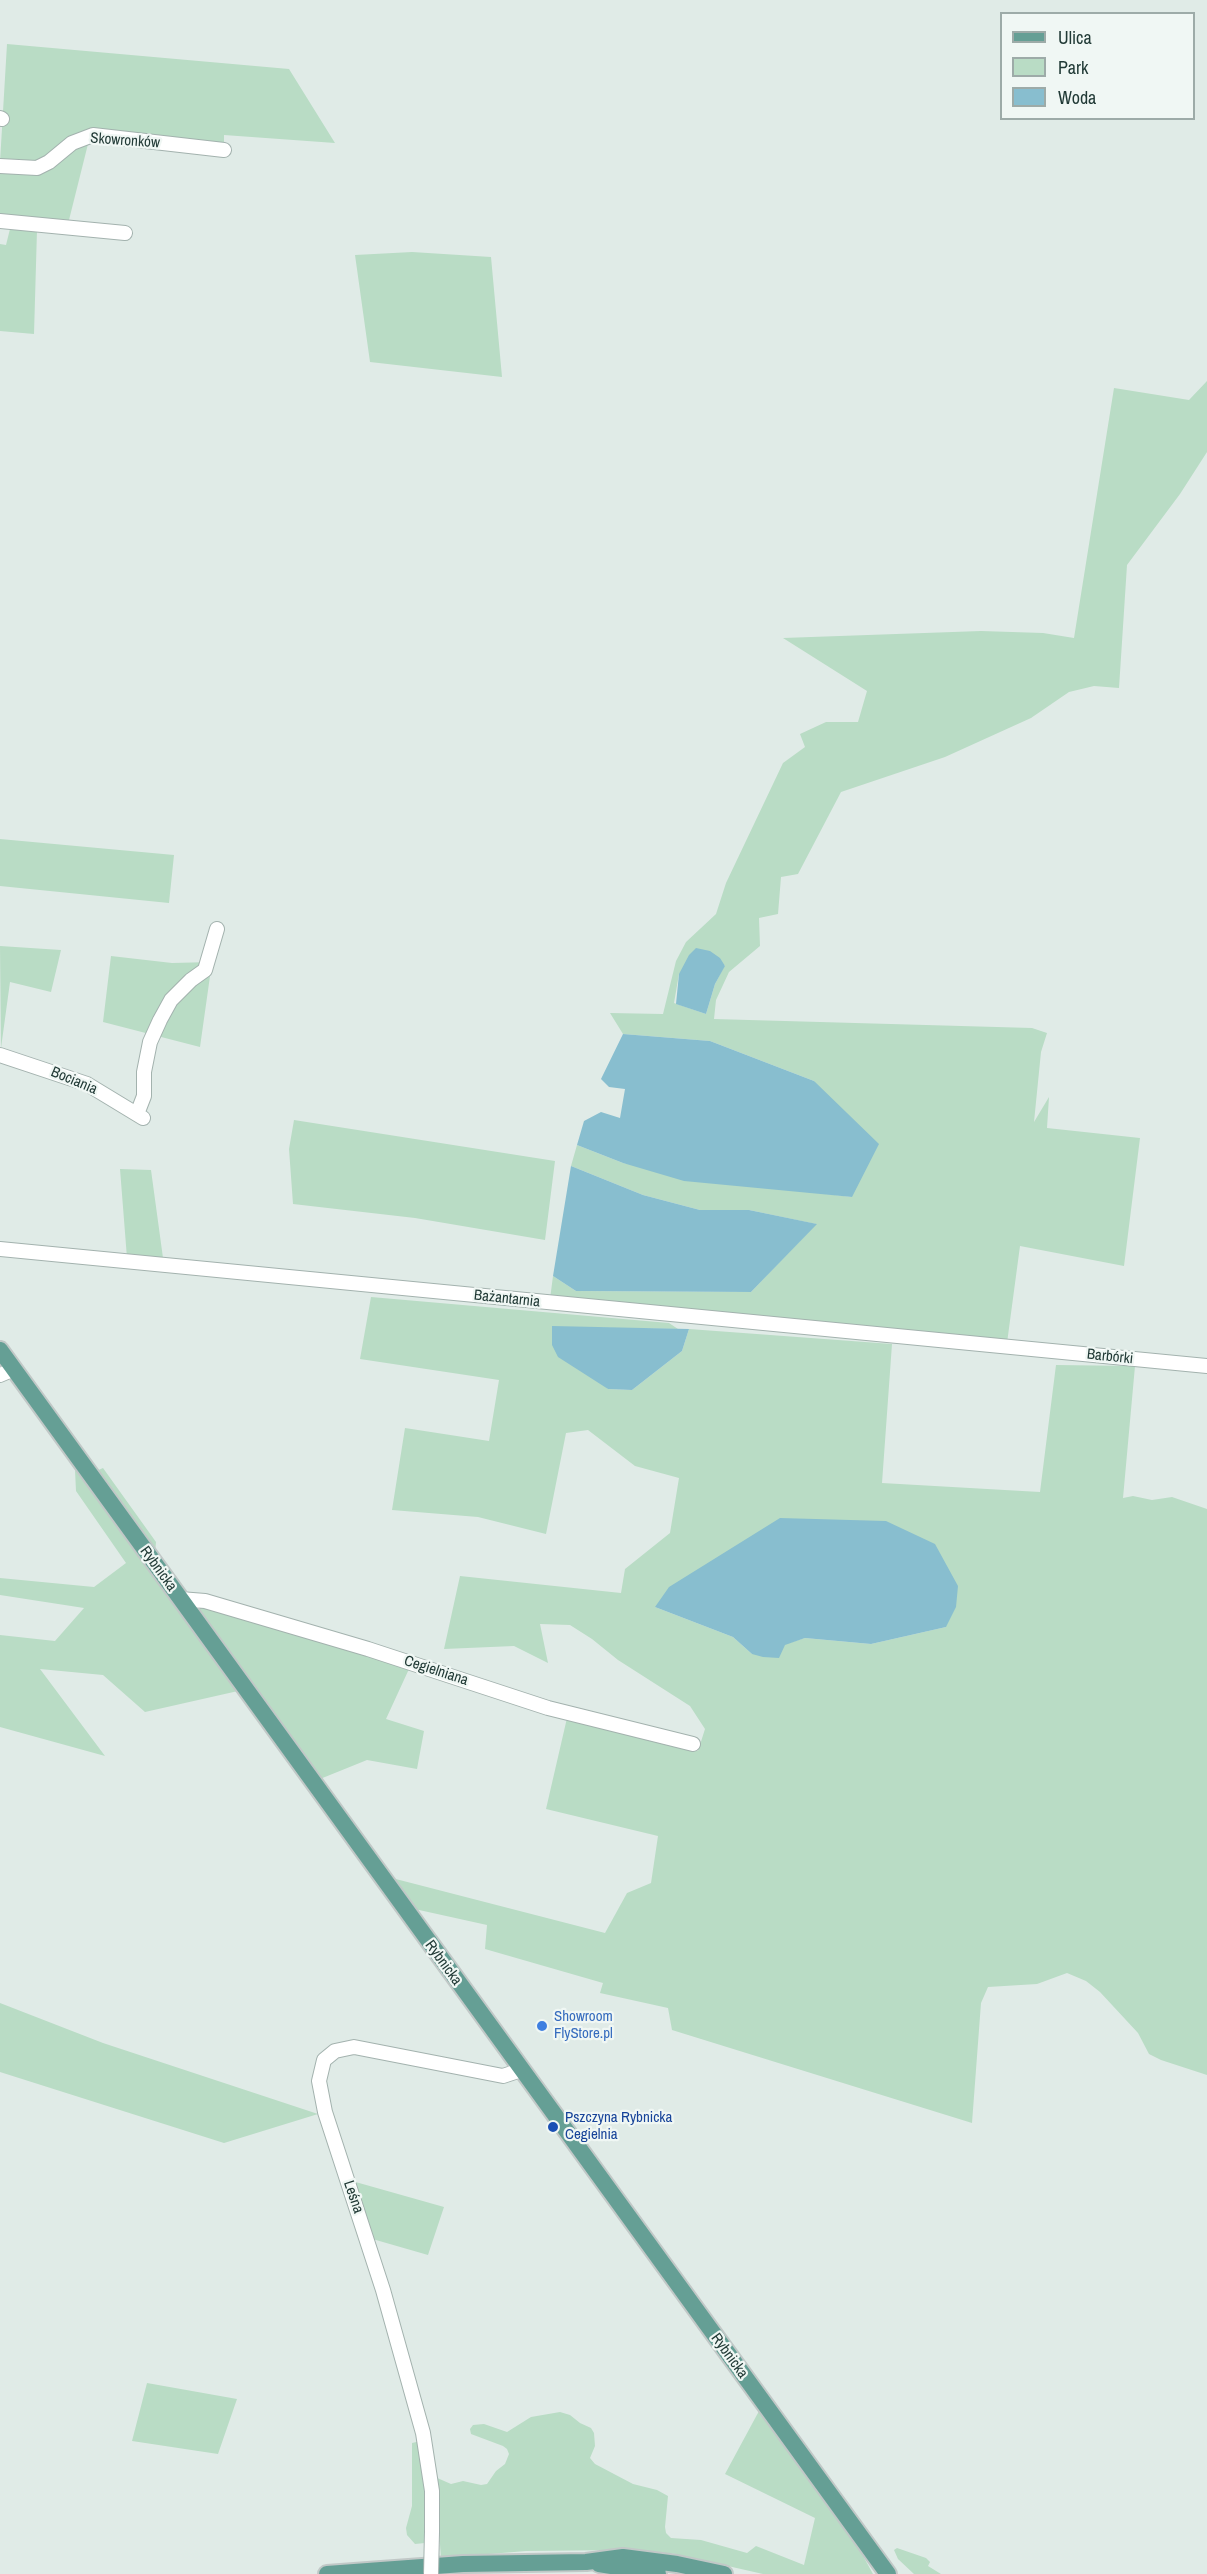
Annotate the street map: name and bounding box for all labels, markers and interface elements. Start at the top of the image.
legend [1000,12,1195,120]
text: Ulica [1058,25,1092,50]
text: Park [1058,55,1088,80]
text: Woda [1058,85,1096,110]
street label: Skowronków [90,130,160,152]
street label: Bociania [48,1063,100,1099]
street label: Bażantarnia [473,1287,541,1311]
street label: Barbórki [1086,1346,1134,1368]
street label: Rybnicka [136,1543,180,1595]
street label: Cegielniana [402,1652,470,1690]
street label: Rybnicka [421,1937,465,1989]
place label: Showroom FlyStore.pl [554,2008,613,2043]
marker: Showroom FlyStore.pl [535,2019,549,2033]
place label: Pszczyna Rybnicka Cegielnia [565,2109,672,2144]
marker: Pszczyna Rybnicka Cegielnia [546,2120,560,2134]
street label: Leśna [339,2178,367,2216]
street label: Rybnicka [707,2330,751,2382]

